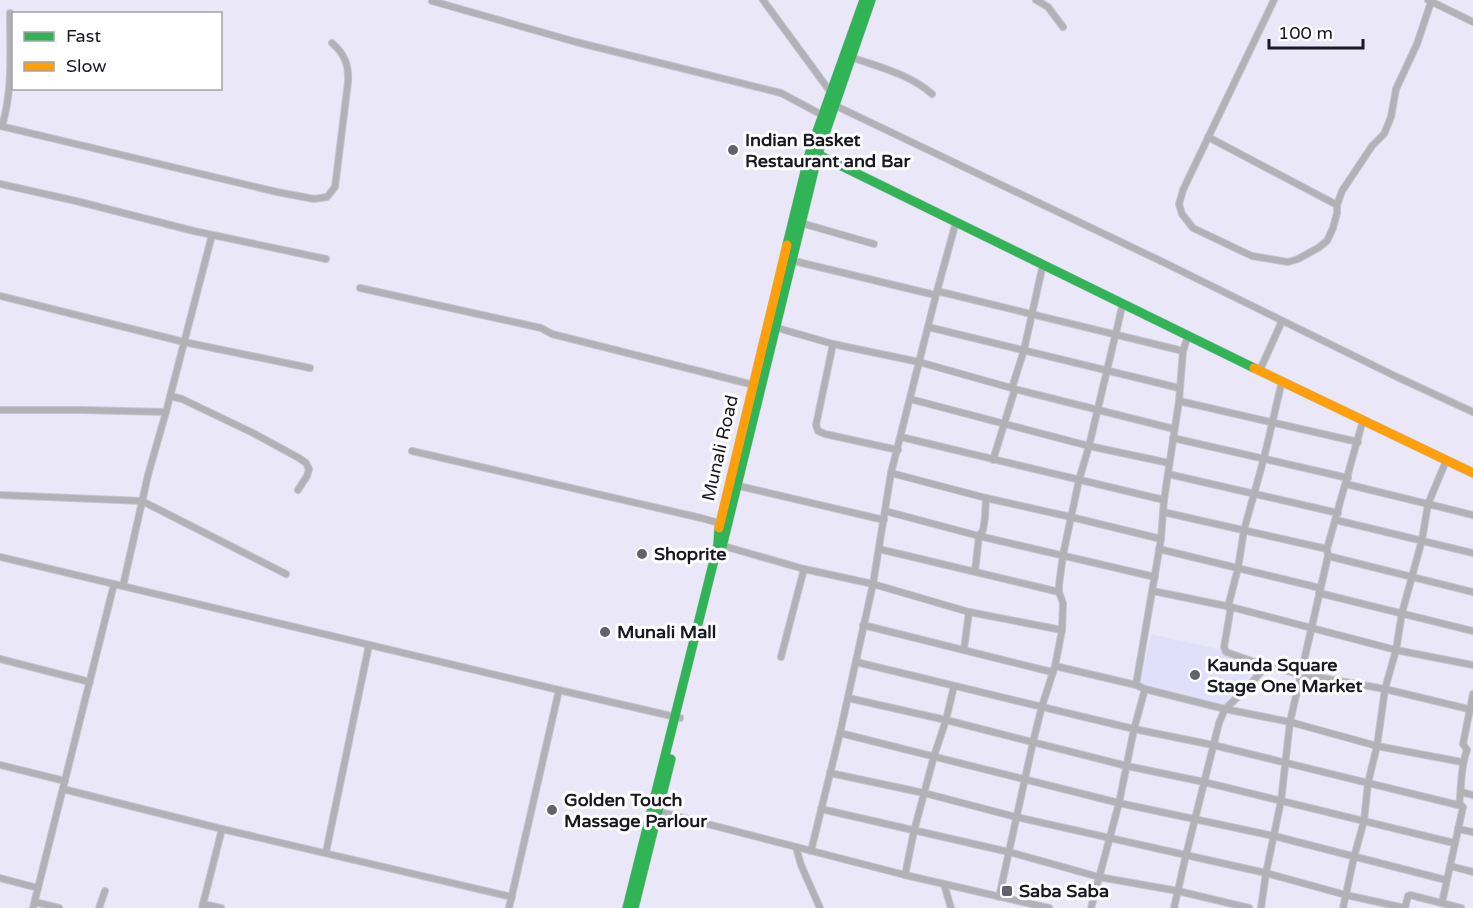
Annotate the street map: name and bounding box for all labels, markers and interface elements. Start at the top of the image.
legend [12,12,222,90]
scale bar [1269,12,1364,50]
text: 100 m [1278,22,1333,44]
text: Fast [66,25,101,47]
text: Slow [66,55,107,77]
place label: Indian Basket Restaurant and Bar [745,129,911,172]
marker: Indian Basket Restaurant and Bar [726,143,740,157]
street label: Munali Road [697,393,743,503]
place label: Shoprite [654,543,727,565]
marker: Shoprite [635,547,649,561]
place label: Munali Mall [617,621,716,643]
marker: Munali Mall [598,625,612,639]
place label: Kaunda Square Stage One Market [1207,654,1362,697]
marker: Kaunda Square Stage One Market [1188,668,1202,682]
place label: Golden Touch Massage Parlour [564,789,708,832]
marker: Golden Touch Massage Parlour [545,803,559,817]
place label: Saba Saba [1019,880,1109,902]
marker: Saba Saba [1000,884,1014,898]

